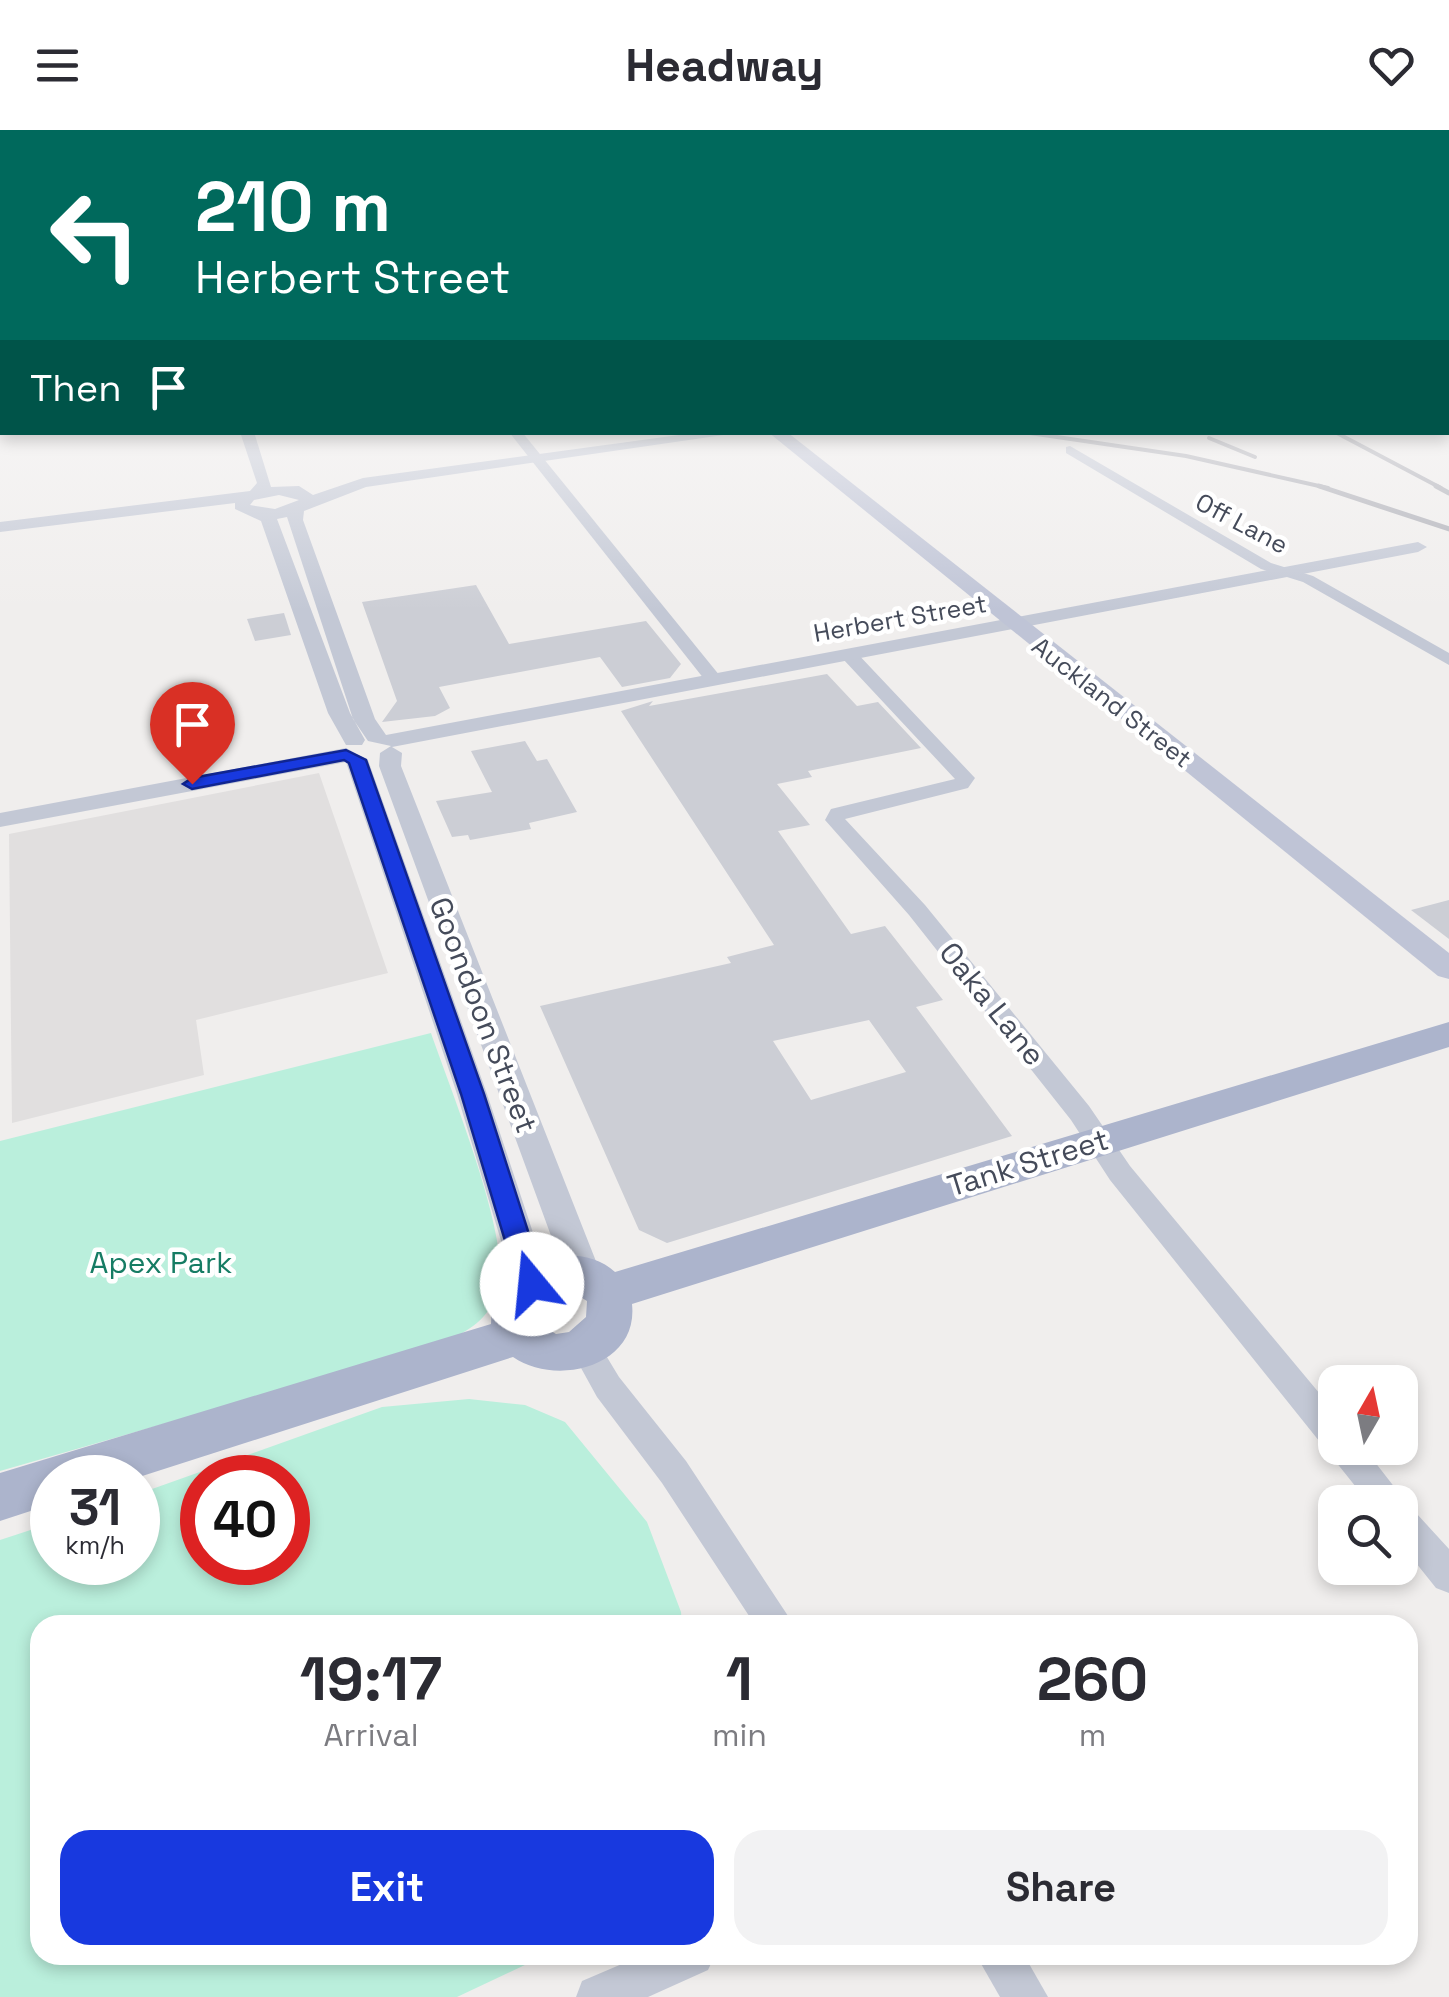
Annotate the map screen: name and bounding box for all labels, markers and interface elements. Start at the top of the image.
text: Headway [625,37,824,94]
icon: menu [30,38,85,93]
icon: heart [1364,38,1419,93]
text: 210 m [195,162,391,251]
icon: left [30,170,160,300]
text: Herbert Street [195,249,510,306]
icon: arrive [141,360,196,415]
text: Then [30,364,121,412]
street label: Off Lane [1190,485,1294,561]
street label: Herbert Street [811,587,989,649]
street label: Auckland Street [1026,630,1198,774]
pin [150,682,235,785]
icon: arrive [165,697,220,752]
street label: Goondoon Street [421,891,546,1138]
street label: Oaka Lane [931,934,1054,1073]
street label: Tank Street [943,1120,1113,1205]
position arrow [480,1232,584,1336]
park label: Apex Park [90,1243,232,1282]
north arrow [1318,1365,1418,1465]
map controls [1318,1365,1418,1585]
speed limit sign: 40 [180,1455,310,1585]
text: 31 [69,1476,121,1540]
button: search [1318,1485,1418,1585]
text: km/h [65,1529,125,1561]
text: 19:17 [300,1641,442,1718]
text: 1 [726,1641,753,1718]
text: 260 [1037,1641,1148,1718]
text: Arrival [323,1715,419,1755]
text: min [712,1715,767,1755]
text: m [1079,1715,1106,1755]
button: Exit [60,1830,714,1945]
button: Share [734,1830,1388,1945]

